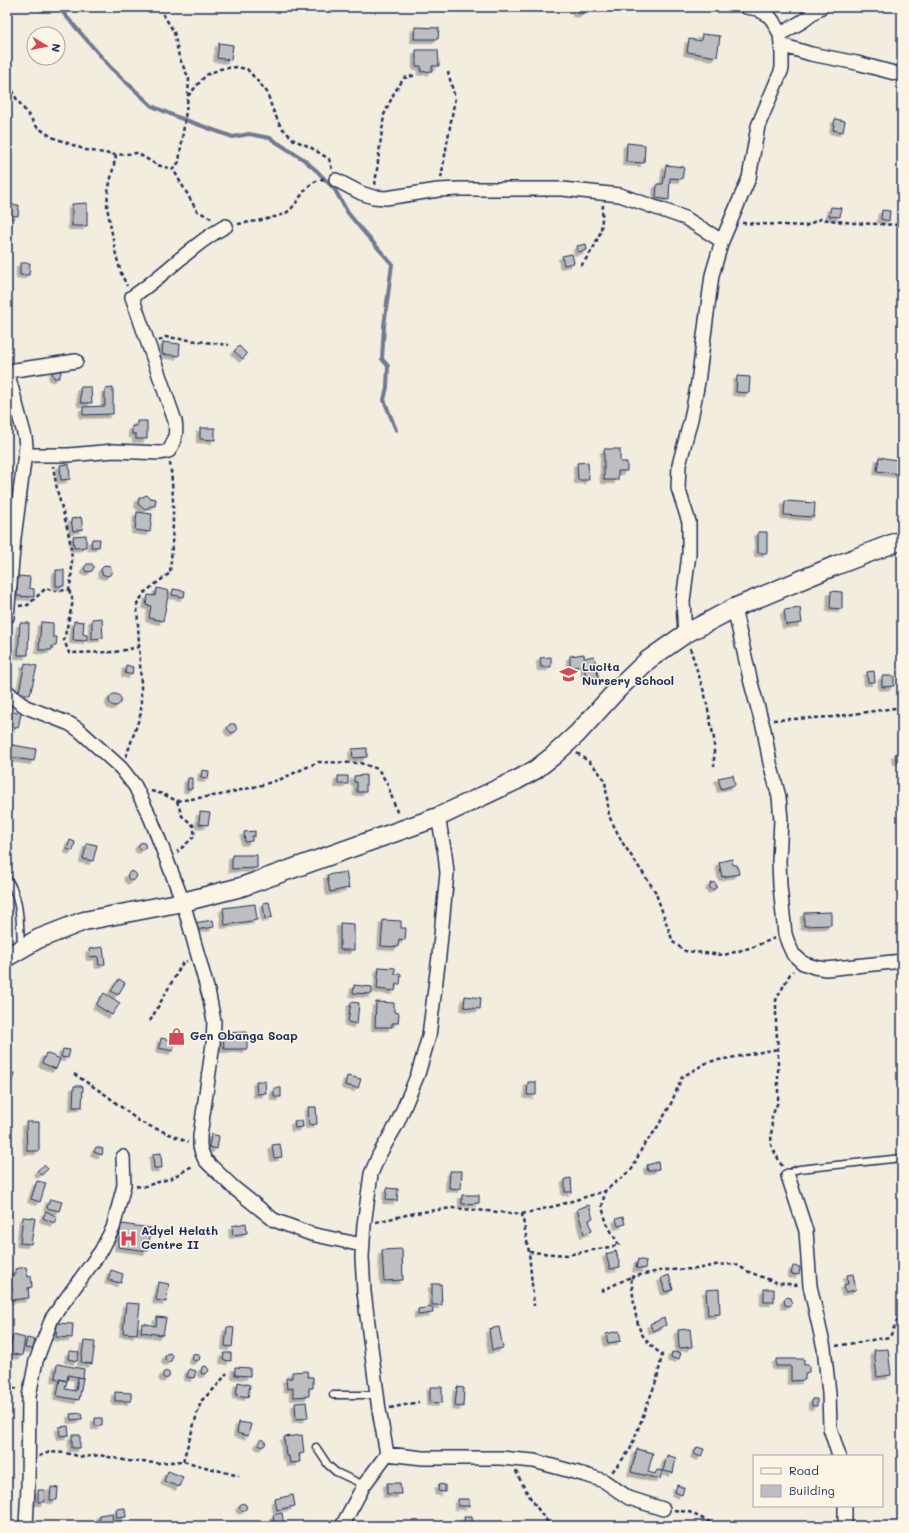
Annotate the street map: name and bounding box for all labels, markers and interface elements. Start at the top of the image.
north arrow [26,26,66,66]
text: N [48,42,64,53]
place label: Lucita Nursery School [582,658,674,688]
school or university icon: Lucita Nursery School [559,664,579,684]
shop icon: Gen Obanga Soap [167,1026,187,1046]
place label: Gen Obanga Soap [190,1027,298,1043]
place label: Adyel Helath Centre II [141,1222,218,1252]
hospital icon: Adyel Helath Centre II [118,1228,138,1248]
legend [753,1455,883,1507]
text: Road [789,1462,819,1478]
text: Building [789,1482,835,1498]

